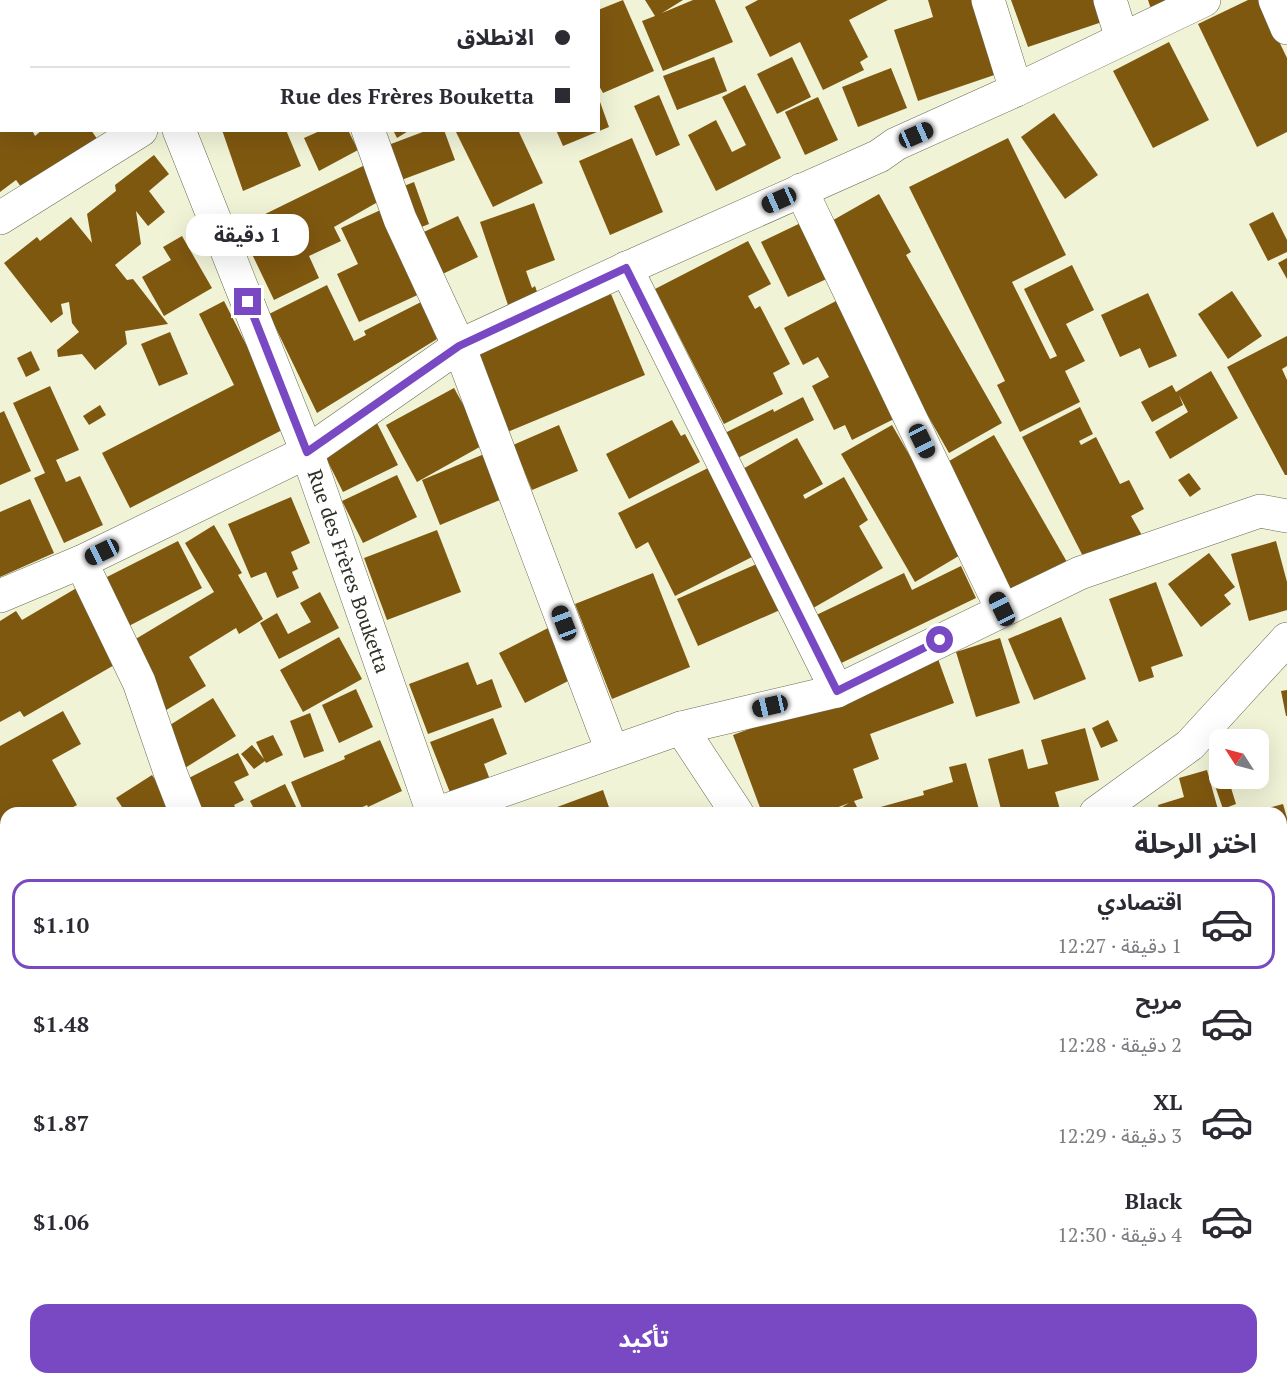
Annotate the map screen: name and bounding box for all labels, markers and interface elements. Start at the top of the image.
text: الانطلاق [457,22,534,51]
text: Rue des Frères Bouketta [280,81,534,110]
car [896,119,936,151]
car [759,184,799,216]
callout: 1 دقيقة [186,215,310,257]
text: 1 دقيقة [214,221,281,248]
route end [234,288,261,315]
car [906,421,938,461]
street label: Rue des Frères Bouketta [301,466,397,676]
car [82,536,122,568]
car [986,589,1018,629]
car [549,603,579,643]
route start [926,626,953,653]
car [750,693,790,719]
north arrow [1209,729,1269,789]
map controls [1209,729,1269,789]
text: اختر الرحلة [1134,825,1257,861]
text: اقتصادي [1097,887,1182,916]
icon: car [1200,897,1254,951]
text: $1.10 [33,910,89,939]
text: 1 دقيقة · 12:27 [1057,932,1182,959]
text: مريح [1136,986,1182,1015]
icon: car [1200,996,1254,1050]
text: $1.48 [33,1009,89,1038]
text: 2 دقيقة · 12:28 [1057,1031,1182,1058]
text: XL [1153,1087,1182,1116]
icon: car [1200,1095,1254,1149]
text: $1.87 [33,1108,89,1137]
text: 3 دقيقة · 12:29 [1057,1122,1182,1149]
text: Black [1125,1186,1182,1215]
icon: car [1200,1194,1254,1248]
text: $1.06 [33,1207,89,1236]
text: 4 دقيقة · 12:30 [1057,1221,1182,1248]
button: تأكيد [30,1304,1257,1373]

